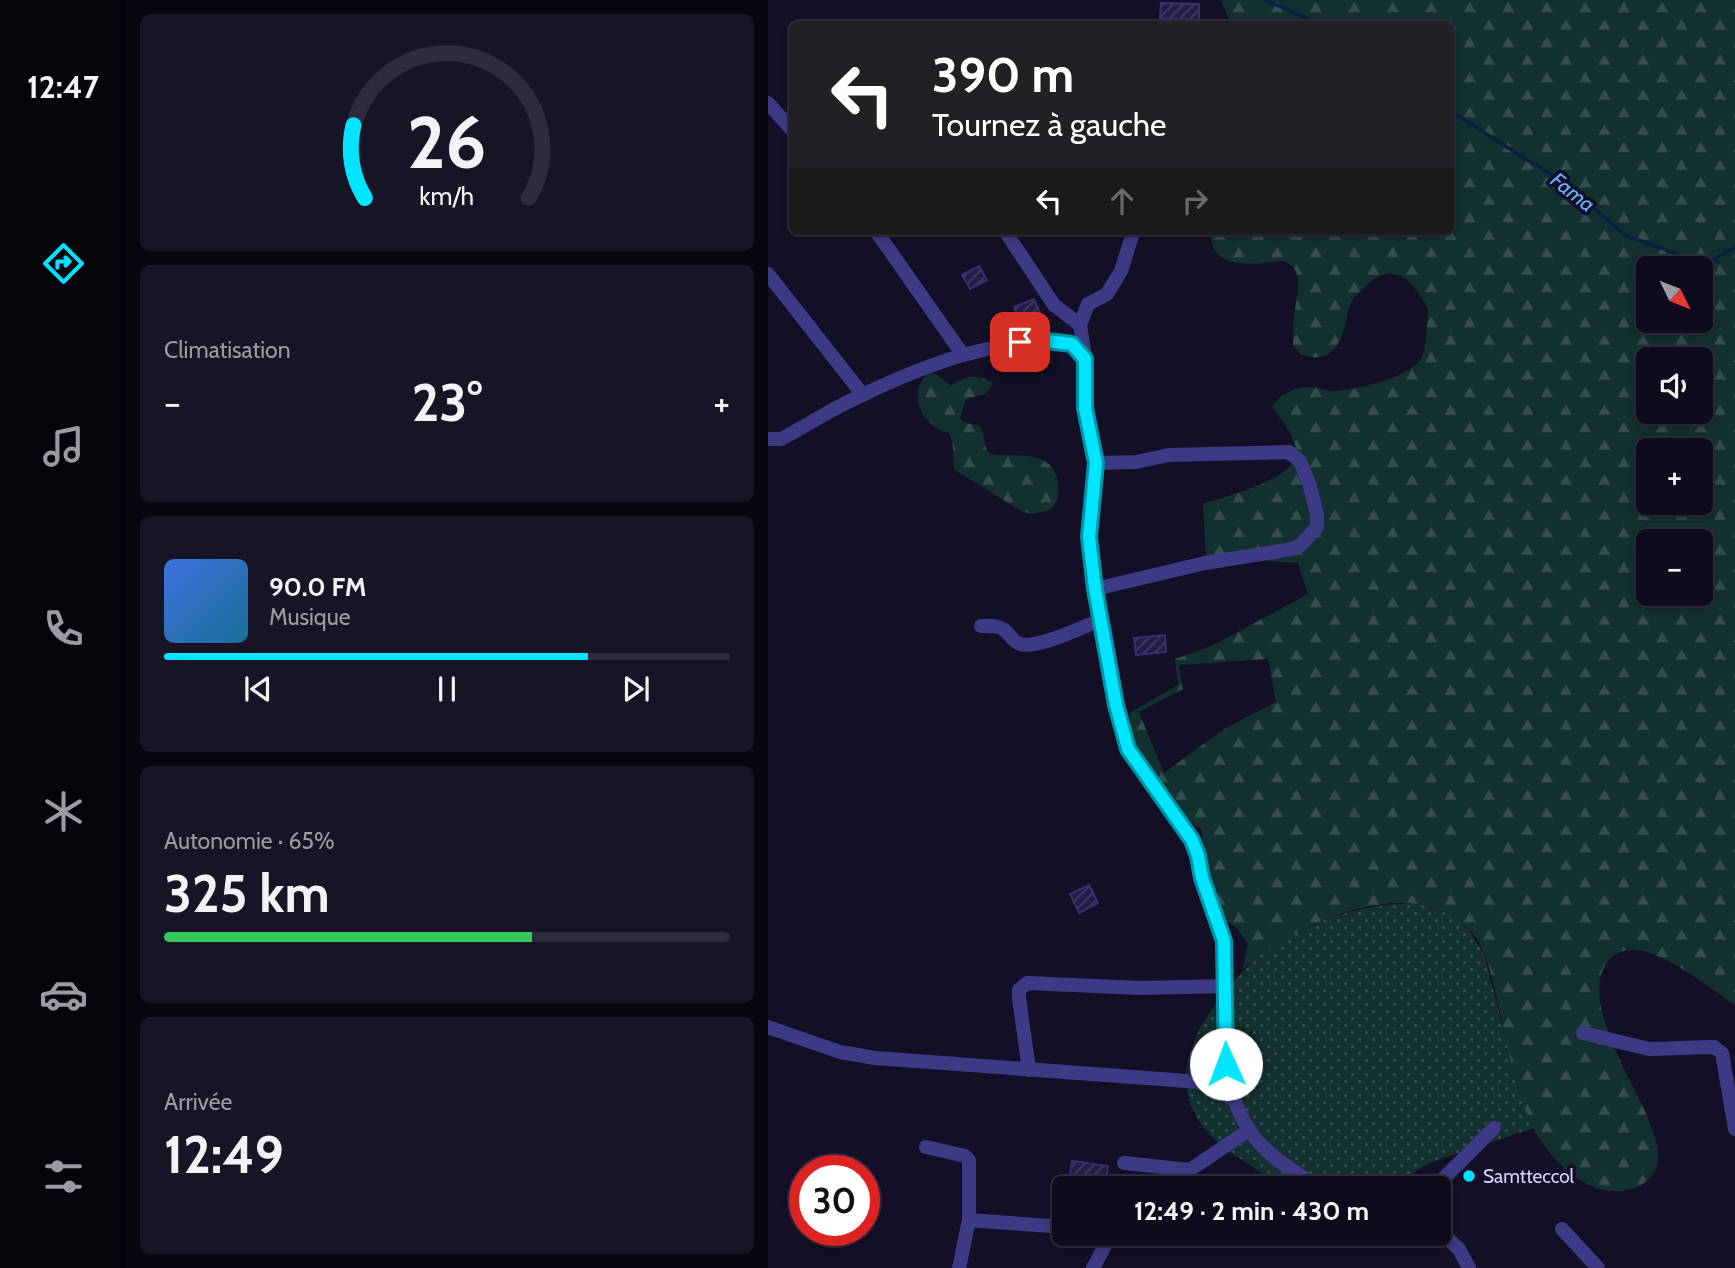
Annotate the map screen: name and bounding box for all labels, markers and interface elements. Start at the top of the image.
text: 390 m [932,45,1074,104]
icon: left [817,49,908,140]
text: 12:47 [27,67,99,106]
text: 26 [407,99,487,187]
text: Tournez à gauche [932,105,1166,144]
water label: Fama [1546,167,1600,217]
text: km/h [420,181,474,211]
icon: left [1030,182,1068,220]
icon: ahead [1103,182,1141,220]
icon: right [1176,182,1214,220]
icon: directions [39,239,88,288]
north arrow [1636,256,1713,332]
map controls [1636,256,1713,606]
pin [990,312,1050,372]
icon: arrive [1001,323,1039,361]
text: Climatisation [164,336,291,364]
button: sound [1636,347,1713,424]
text: 23° [412,371,482,434]
text: − [164,379,181,426]
text: + [713,379,730,426]
icon: music [39,422,88,471]
button: + [1636,438,1713,515]
button: − [1636,529,1713,606]
text: 90.0 FM [269,571,366,603]
text: Musique [269,603,351,631]
icon: phone [39,604,88,653]
icon: previous [239,670,277,708]
icon: pause [428,670,466,708]
icon: next [617,670,655,708]
icon: climate [39,787,88,836]
text: Autonomie · 65% [164,827,335,855]
text: 325 km [164,862,330,925]
icon: car [39,970,88,1019]
position arrow [1189,1027,1263,1101]
text: Arrivée [164,1088,232,1116]
text: 12:49 [164,1123,284,1186]
icon: filters [39,1152,88,1201]
speed limit sign: 30 [789,1155,880,1246]
place label: Samtteccol [1483,1165,1575,1188]
marker: Samtteccol [1461,1168,1477,1184]
text: 12:49 · 2 min · 430 m [1134,1195,1369,1227]

